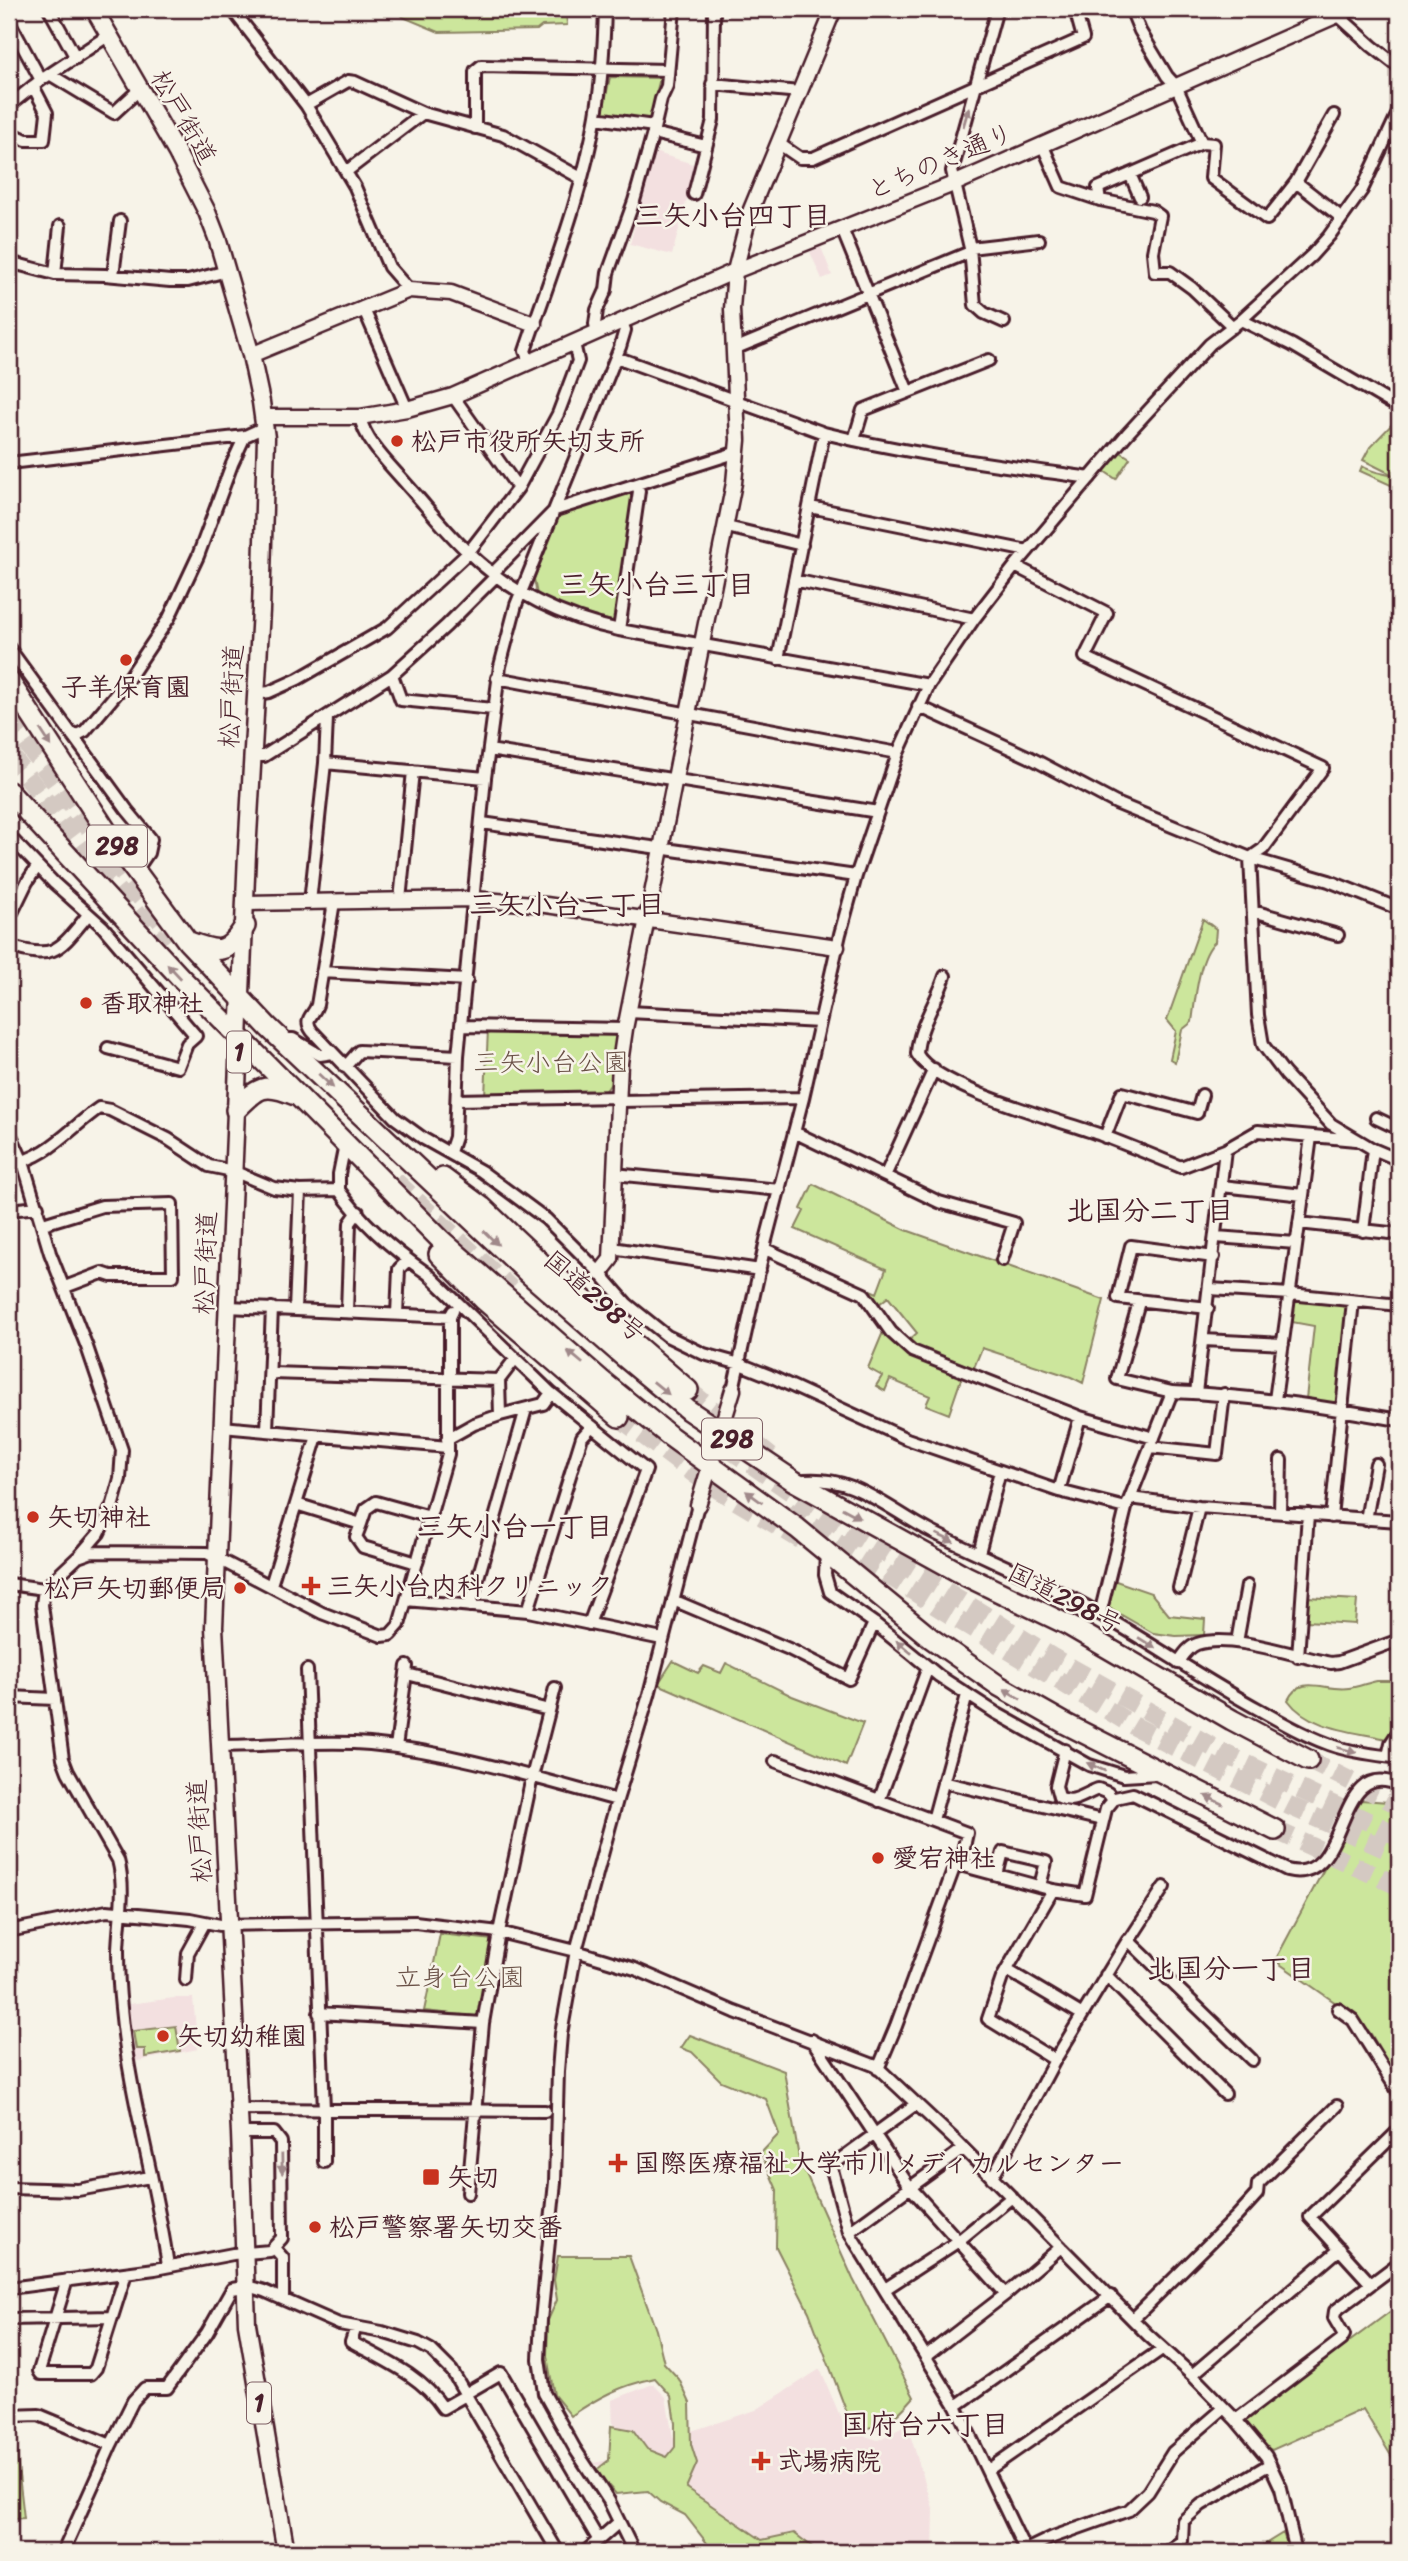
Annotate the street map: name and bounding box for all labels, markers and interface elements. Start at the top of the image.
street label: 松戸街道 [138,60,230,174]
one-way arrow [961,106,972,128]
street label: とちのき通り [859,109,1021,213]
district label: 三矢小台四丁目 [635,191,831,240]
place label: 松戸市役所矢切支所 [411,418,645,464]
marker: 松戸市役所矢切支所 [389,433,405,449]
district label: 三矢小台三丁目 [559,560,755,609]
street label: 松戸街道 [205,643,257,749]
marker: 子羊保育園 [118,652,134,668]
place label: 子羊保育園 [61,664,191,710]
one-way arrow [39,728,52,747]
road number: 298 [87,826,147,866]
district label: 三矢小台二丁目 [469,880,665,929]
one-way arrow [166,962,182,980]
place label: 香取神社 [100,980,204,1026]
marker: 香取神社 [78,995,94,1011]
road number: 1 [227,1032,251,1072]
park label: 三矢小台公園 [473,1039,629,1085]
one-way arrow [317,1072,334,1088]
district label: 北国分二丁目 [1066,1186,1234,1235]
street label: 松戸街道 [180,1210,230,1316]
one-way arrow [482,1229,499,1245]
street label: 国道298号 [533,1238,657,1354]
one-way arrow [566,1350,583,1365]
one-way arrow [653,1380,670,1395]
road number: 298 [702,1419,762,1460]
one-way arrow [745,1490,763,1504]
place label: 矢切神社 [47,1494,151,1540]
district label: 三矢小台一丁目 [417,1502,613,1551]
one-way arrow [841,1507,861,1519]
marker: 矢切神社 [25,1509,41,1525]
one-way arrow [935,1533,955,1544]
street label: 国道298号 [999,1549,1131,1647]
place label: 三矢小台内科クリニック [327,1563,613,1609]
place label: 松戸矢切郵便局 [44,1565,226,1611]
marker: 三矢小台内科クリニック [301,1576,321,1596]
marker: 松戸矢切郵便局 [232,1580,248,1596]
one-way arrow [1137,1637,1156,1650]
one-way arrow [896,1640,913,1655]
one-way arrow [1003,1688,1022,1700]
one-way arrow [1337,1745,1358,1755]
one-way arrow [1086,1761,1106,1773]
street label: 松戸街道 [173,1778,225,1884]
one-way arrow [1204,1794,1224,1805]
place label: 愛宕神社 [892,1835,996,1881]
marker: 愛宕神社 [870,1850,886,1866]
district label: 北国分一丁目 [1147,1944,1315,1993]
park label: 立身台公園 [395,1954,525,2000]
place label: 矢切幼稚園 [177,2013,307,2059]
marker: 矢切幼稚園 [155,2028,171,2044]
place label: 国際医療福祉大学市川メディカルセンター [634,2140,1124,2186]
one-way arrow [276,2153,287,2175]
marker: 国際医療福祉大学市川メディカルセンター [608,2153,628,2173]
place label: 矢切 [447,2154,499,2200]
marker: 矢切 [421,2167,441,2187]
place label: 松戸警察署矢切交番 [329,2204,563,2250]
marker: 松戸警察署矢切交番 [307,2219,323,2235]
road number: 1 [247,2382,271,2424]
district label: 国府台六丁目 [841,2400,1009,2449]
place label: 式場病院 [777,2438,881,2484]
marker: 式場病院 [751,2451,771,2471]

